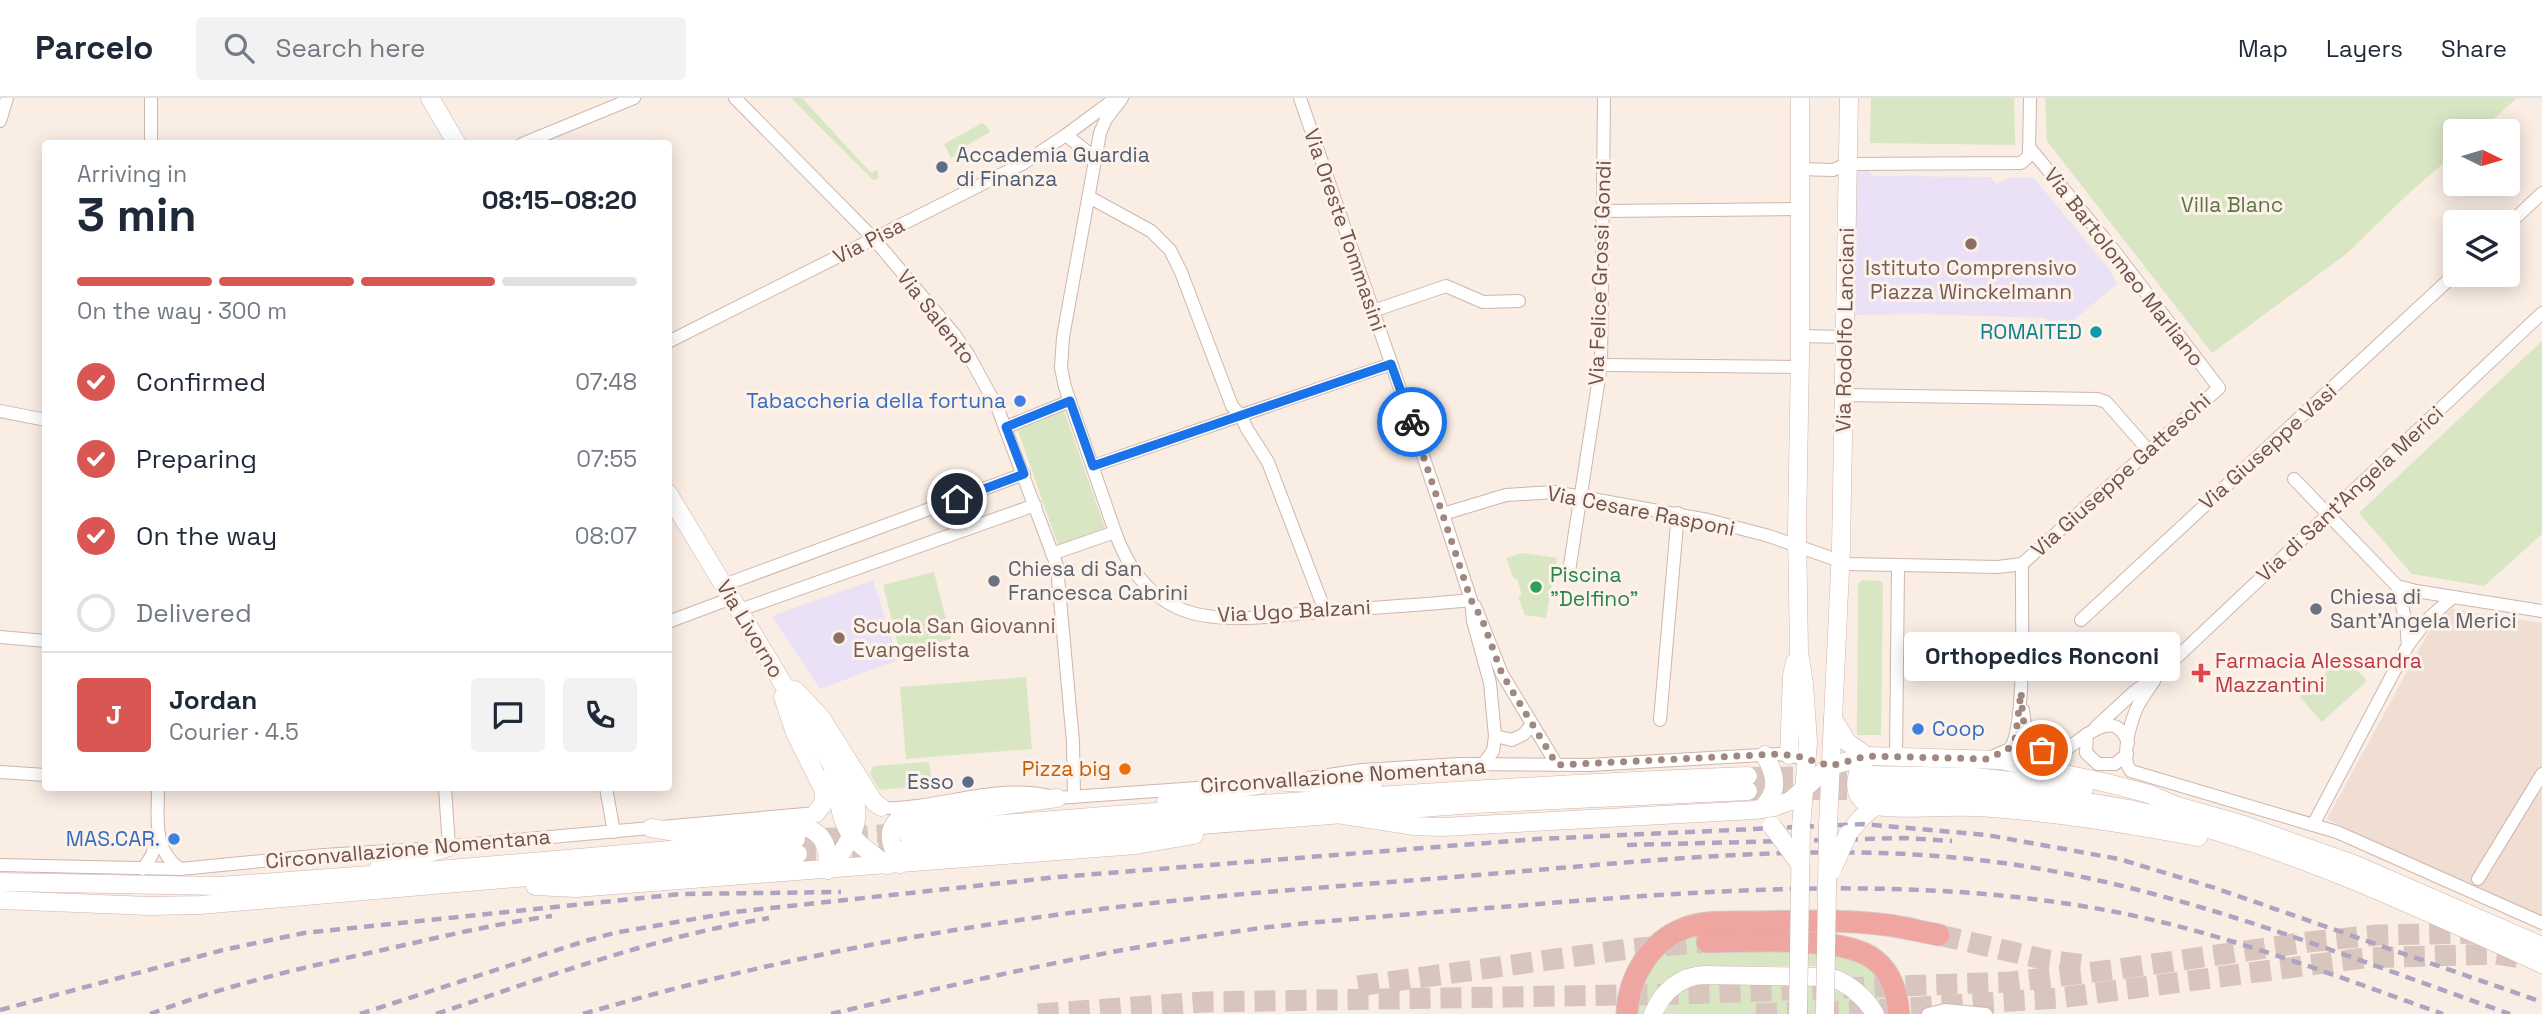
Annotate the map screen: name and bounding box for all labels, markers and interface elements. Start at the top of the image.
search box [196,17,686,80]
text: Parcelo [35,27,154,69]
icon: search [220,29,258,67]
text: Search here [276,31,425,65]
text: Map [2238,33,2288,64]
text: Layers [2326,33,2403,64]
text: Share [2441,33,2507,64]
north arrow [2443,119,2520,196]
map controls [2443,119,2520,287]
street label: Via Oreste Tommasini [1298,125,1393,335]
place label: Accademia Guardia di Finanza [956,141,1150,192]
text: Arriving in [77,159,187,189]
marker: Accademia Guardia di Finanza [934,159,950,175]
street label: Via Felice Grossi Gondi [1582,160,1617,386]
street label: Via Bartolomeo Marliano [2038,162,2210,372]
text: 08:15–08:20 [482,183,637,217]
text: 3 min [77,186,197,244]
park label: Villa Blanc [2181,191,2283,218]
button: layers [2443,210,2520,287]
street label: Via Pisa [829,211,909,270]
street label: Via Rodolfo Lanciani [1829,227,1860,433]
marker: Istituto Comprensivo Piazza Winckelmann [1963,236,1979,252]
place label: Istituto Comprensivo Piazza Winckelmann [1865,254,2077,305]
street label: Via Salento [891,264,982,370]
text: On the way · 300 m [77,296,287,326]
place label: ROMAITED [1980,318,2082,345]
marker: ROMAITED [2088,324,2104,340]
icon: check [77,363,115,401]
text: Confirmed [136,365,266,399]
text: 07:48 [575,367,637,397]
street label: Via Giuseppe Vasi [2193,378,2342,516]
place label: Tabaccheria della fortuna [746,387,1006,414]
courier [1377,387,1447,457]
street label: Via Giuseppe Gatteschi [2025,387,2216,562]
marker: Tabaccheria della fortuna [1012,393,1028,409]
street label: Via di Sant'Angela Merici [2250,400,2449,588]
icon: bike [1393,403,1431,441]
icon: check [77,440,115,478]
text: Preparing [136,442,257,476]
text: 07:55 [576,444,637,474]
pin [927,469,987,529]
street label: Via Cesare Rasponi [1545,479,1737,542]
icon: home [938,480,976,518]
icon: check [77,517,115,555]
text: On the way [136,519,277,553]
text: 08:07 [575,521,637,551]
place label: Chiesa di San Francesca Cabrini [1008,555,1188,606]
place label: Piscina "Delfino" [1550,561,1638,612]
marker: Chiesa di San Francesca Cabrini [986,573,1002,589]
street label: Via Livorno [711,575,790,683]
marker: Piscina "Delfino" [1528,579,1544,595]
place label: Chiesa di Sant'Angela Merici [2330,583,2517,634]
street label: Via Ugo Balzani [1217,593,1371,628]
text: Delivered [136,596,252,630]
marker: Chiesa di Sant'Angela Merici [2308,601,2324,617]
place label: Scuola San Giovanni Evangelista [853,612,1056,663]
marker: Scuola San Giovanni Evangelista [831,630,847,646]
callout: Orthopedics Ronconi [1904,631,2180,680]
text: Orthopedics Ronconi [1925,641,2159,671]
place label: Farmacia Alessandra Mazzantini [2215,647,2422,698]
marker: Farmacia Alessandra Mazzantini [2193,665,2209,681]
button: chat [471,678,545,752]
button: phone [563,678,637,752]
text: Jordan [169,683,257,717]
text: J [106,698,122,732]
place label: Coop [1932,715,1985,742]
text: Courier · 4.5 [169,717,299,747]
pin [2012,720,2072,780]
marker: Coop [1910,721,1926,737]
icon: bag [2023,731,2061,769]
street label: Circonvallazione Nomentana [1199,752,1487,799]
place label: Pizza big [1022,755,1111,782]
marker: Pizza big [1117,761,1133,777]
place label: Esso [907,768,954,795]
marker: Esso [960,774,976,790]
street label: Circonvallazione Nomentana [264,823,552,874]
place label: MAS.CAR. [66,825,160,852]
marker: MAS.CAR. [166,831,182,847]

